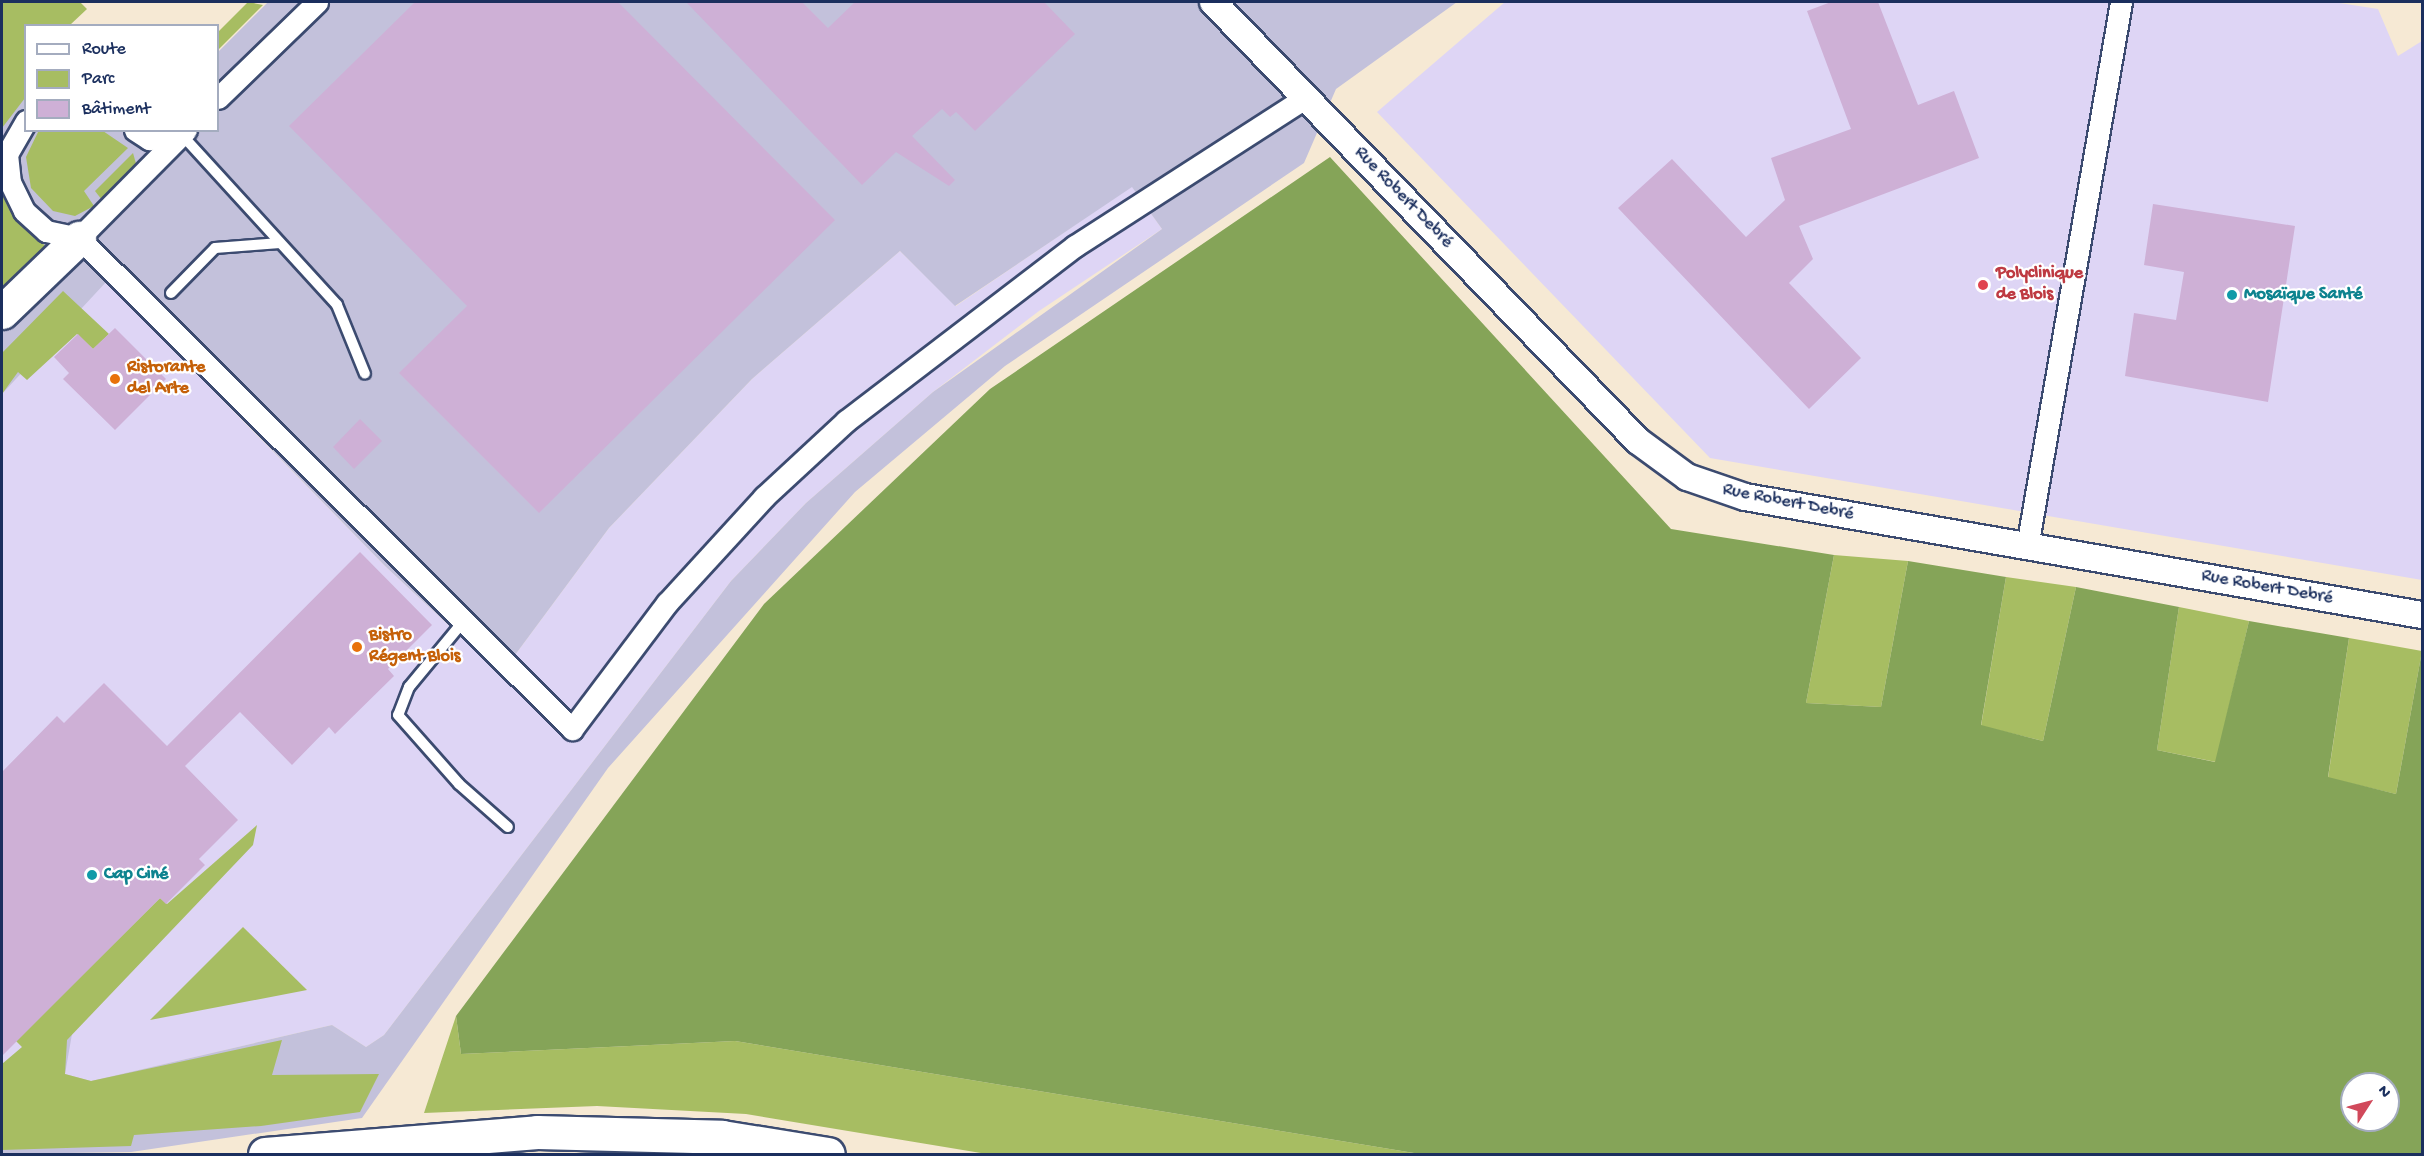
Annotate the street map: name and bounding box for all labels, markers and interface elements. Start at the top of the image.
legend [24,24,219,132]
text: Route [82,39,126,60]
text: Parc [82,69,114,90]
text: Bâtiment [82,99,150,120]
street label: Rue Robert Debré [1349,143,1457,253]
place label: Polyclinique de Blois [1996,264,2083,306]
marker: Polyclinique de Blois [1974,276,1992,294]
place label: Mosaïque Santé [2244,284,2363,306]
marker: Mosaïque Santé [2225,288,2239,302]
place label: Ristorante del Arte [127,358,205,400]
marker: Ristorante del Arte [108,372,122,386]
street label: Rue Robert Debré [1721,480,1855,526]
street label: Rue Robert Debré [2200,566,2334,610]
place label: Bistro Régent Blois [369,626,460,668]
marker: Bistro Régent Blois [350,640,364,654]
place label: Cap Ciné [104,864,168,886]
marker: Cap Ciné [85,868,99,882]
north arrow [2340,1072,2400,1132]
text: N [2373,1082,2394,1102]

